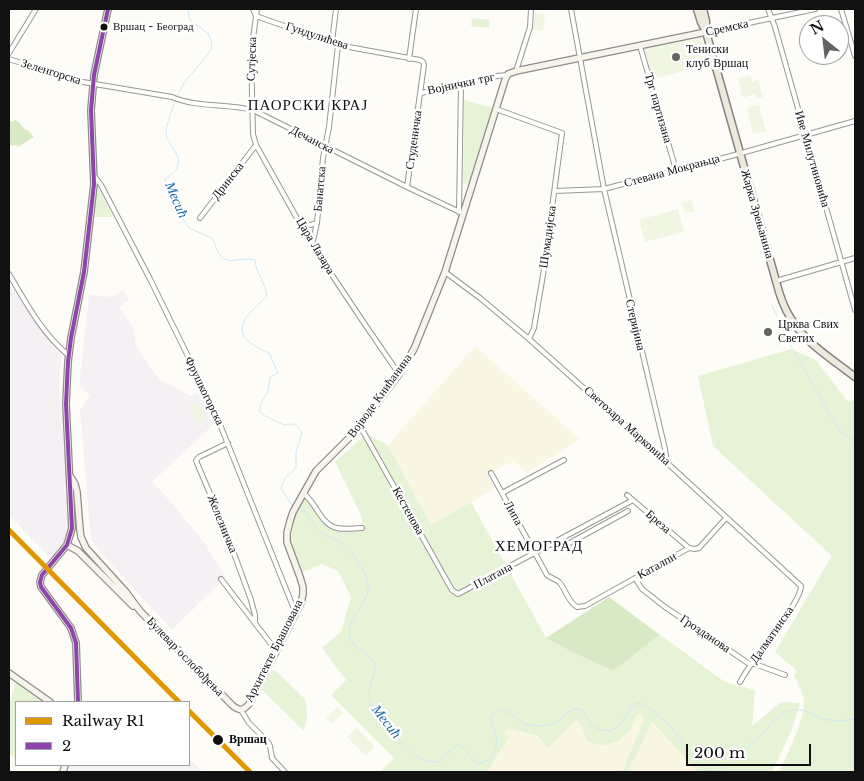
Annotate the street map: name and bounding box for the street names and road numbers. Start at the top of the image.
street label: Сремска [704,16,750,40]
street label: Гундулићева [284,19,350,53]
street label: Сутјеска [244,37,260,81]
street label: Зеленгорска [19,56,83,88]
street label: Војнички трг [426,70,496,98]
street label: Трг партизана [641,71,675,145]
street label: Иве Милутиновића [791,109,833,209]
street label: Студеничка [403,110,425,170]
street label: Дечанска [288,123,336,157]
street label: Стевана Мокрањца [623,151,721,191]
street label: Дринска [209,159,247,203]
street label: Банатска [311,166,329,212]
street label: Жарка Зрењанина [737,168,777,260]
street label: Шумадијска [536,205,560,269]
street label: Цара Лазара [292,215,338,277]
street label: Стеријина [622,298,648,352]
street label: Војводе Книћанина [345,351,415,441]
street label: Фрушкогорска [181,354,227,428]
street label: Светозара Марковића [581,383,673,469]
street label: Кестенова [389,485,427,537]
street label: Железничка [204,493,240,555]
street label: Липа [500,498,526,528]
street label: Бреза [643,507,673,537]
street label: Каталпи [635,549,679,583]
street label: Платана [471,560,515,592]
street label: Архитекте Брашована [242,597,306,705]
street label: Далматинска [747,604,797,666]
street label: Грозданова [677,612,733,656]
street label: Булевар ослобођења [144,614,226,700]

